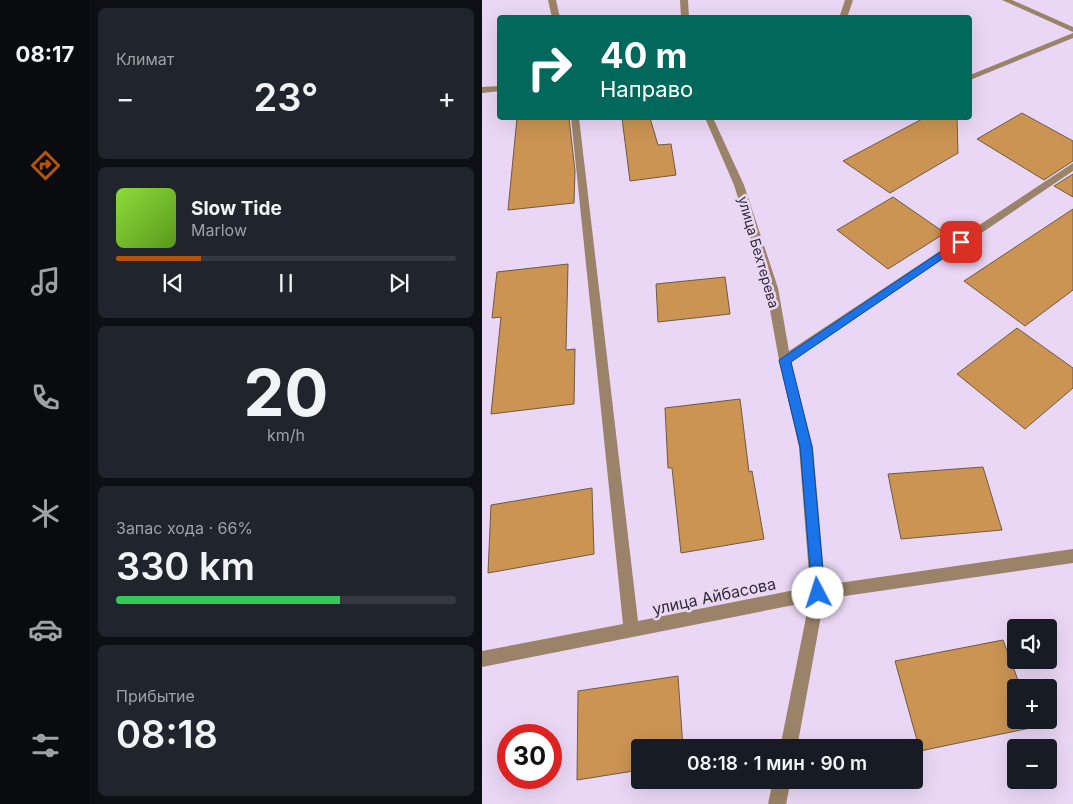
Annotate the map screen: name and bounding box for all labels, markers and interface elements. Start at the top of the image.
text: 40 m [600,34,688,76]
icon: right [517,35,582,100]
text: 08:17 [16,41,74,67]
text: Климат [116,49,174,69]
text: 23° [254,74,318,120]
text: Направо [600,76,693,102]
text: − [116,81,135,115]
text: + [437,81,456,115]
icon: directions [28,148,63,183]
street label: улица Бехтерева [735,194,783,310]
text: Slow Tide [191,197,282,220]
text: Marlow [191,220,247,240]
pin [940,221,982,263]
icon: arrive [947,228,975,256]
icon: music [28,264,63,299]
icon: previous [159,269,187,297]
icon: pause [272,269,300,297]
icon: next [385,269,413,297]
text: 20 [244,353,328,432]
icon: phone [28,380,63,415]
text: km/h [267,425,305,445]
icon: climate [28,496,63,531]
text: Запас хода · 66% [116,518,253,538]
text: 330 km [116,543,255,589]
position arrow [791,566,843,618]
street label: улица Айбасова [650,573,778,619]
icon: car [28,612,63,647]
map controls [1007,619,1057,789]
button: sound [1007,619,1057,669]
button: + [1007,679,1057,729]
text: Прибытие [116,686,195,706]
text: 08:18 [116,711,218,757]
speed limit sign: 30 [497,724,562,789]
icon: filters [28,728,63,763]
button: − [1007,739,1057,789]
text: 08:18 · 1 мин · 90 m [687,752,867,775]

